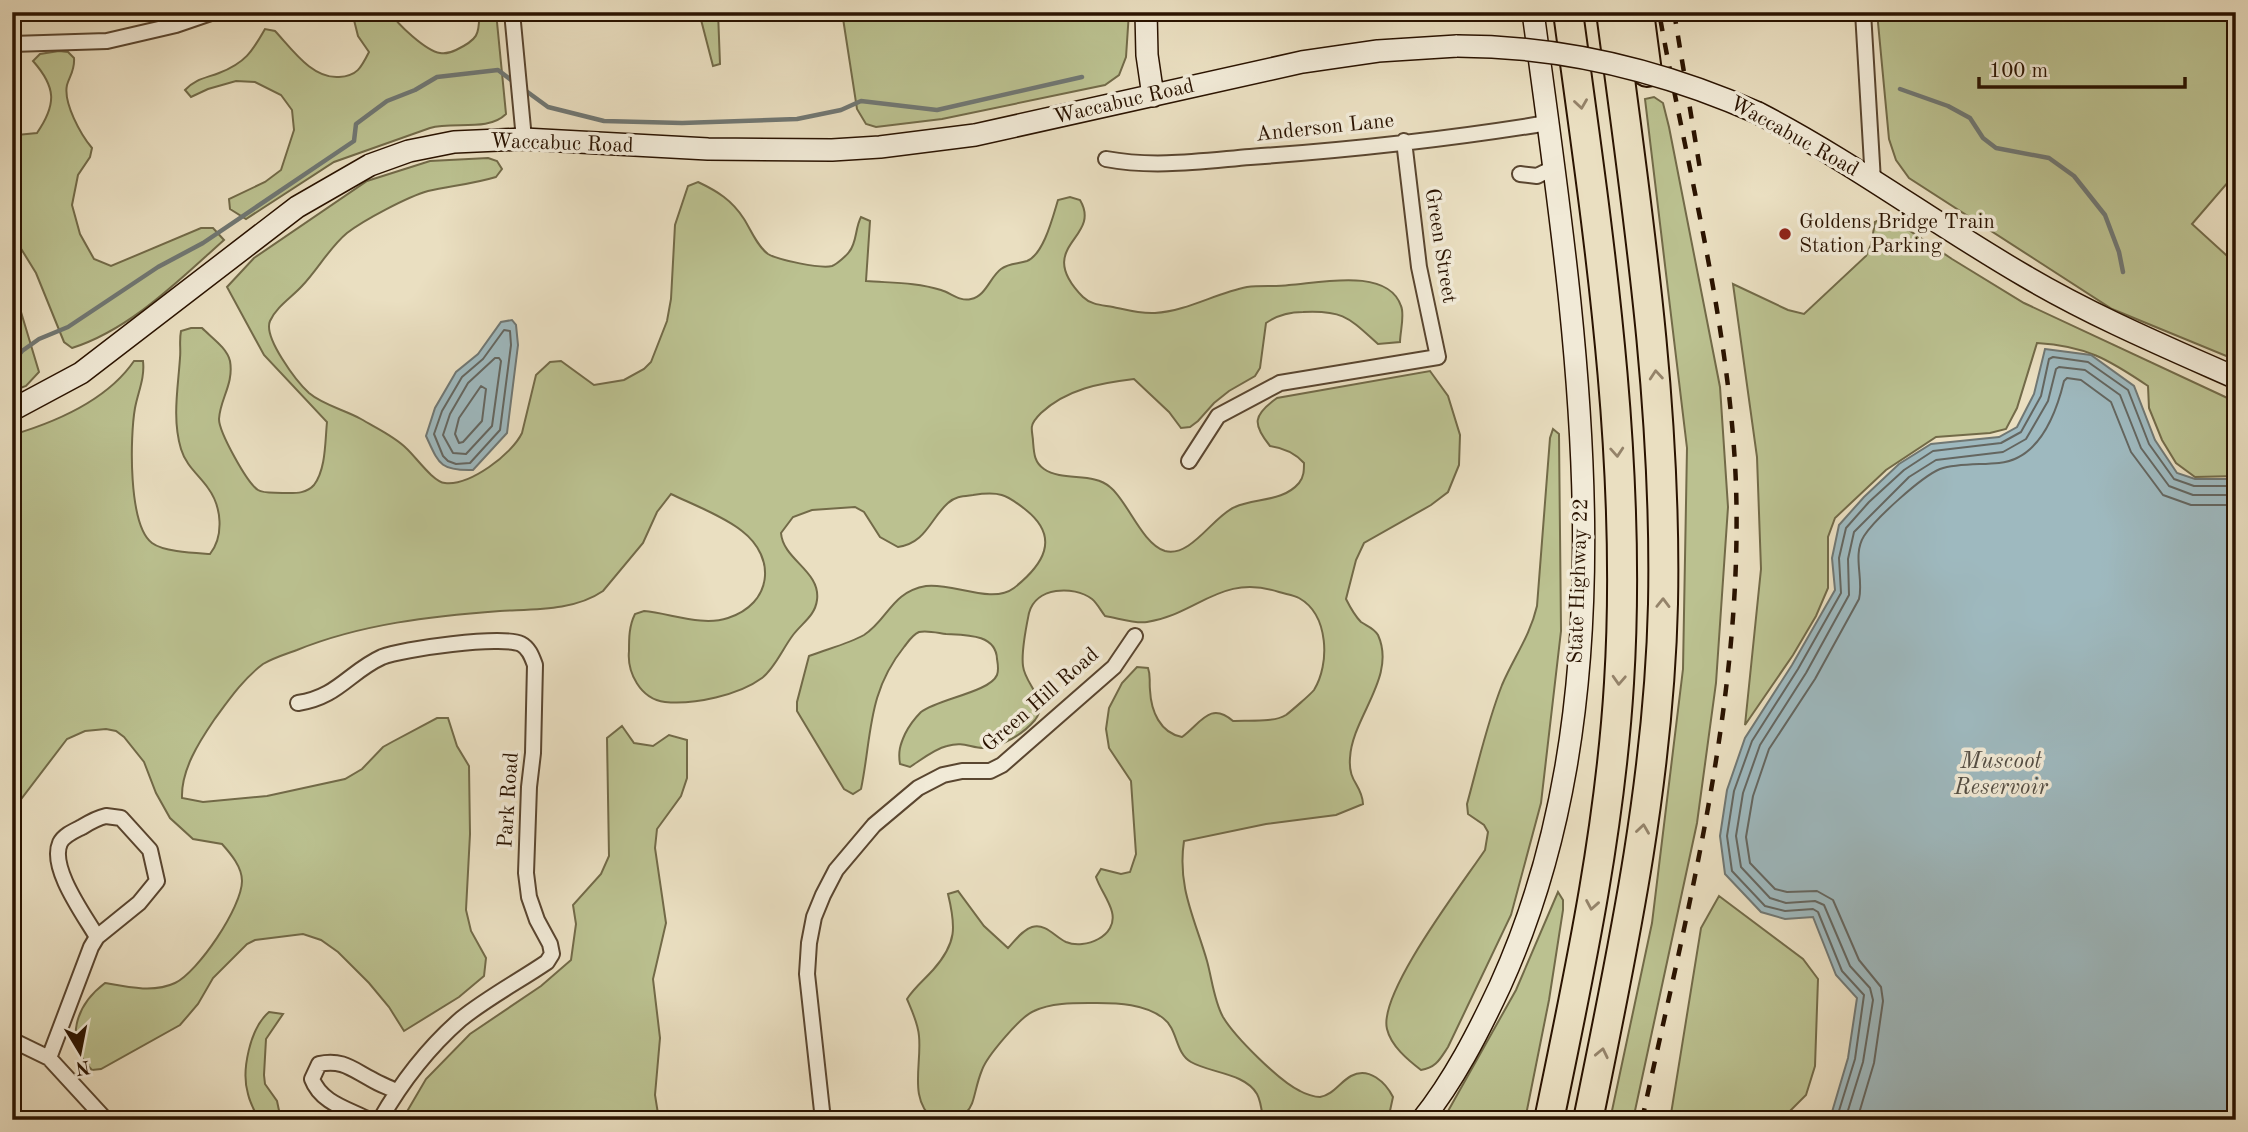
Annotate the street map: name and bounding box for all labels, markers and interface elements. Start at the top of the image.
scale bar [1979,46,2185,90]
text: 100 m [1989,61,2048,82]
street label: Waccabuc Road [1052,76,1196,128]
street label: Waccabuc Road [1726,93,1862,181]
one-way arrow [1573,98,1588,110]
street label: Anderson Lane [1255,110,1395,146]
street label: Waccabuc Road [490,131,634,157]
street label: Green Street [1421,187,1459,305]
place label: Goldens Bridge Train Station Parking [1799,212,1995,257]
marker: Goldens Bridge Train Station Parking [1777,226,1793,242]
one-way arrow [1649,370,1664,381]
one-way arrow [1610,447,1625,458]
street label: State Highway 22 [1566,498,1592,664]
one-way arrow [1655,597,1670,608]
street label: Green Hill Road [979,644,1103,756]
one-way arrow [1612,674,1627,685]
water label: Muscoot Reservoir [1953,750,2049,799]
street label: Park Road [495,751,523,849]
one-way arrow [1635,823,1650,835]
one-way arrow [1585,899,1600,911]
north arrow [46,1016,116,1086]
one-way arrow [1593,1047,1608,1059]
text: N [73,1056,91,1077]

